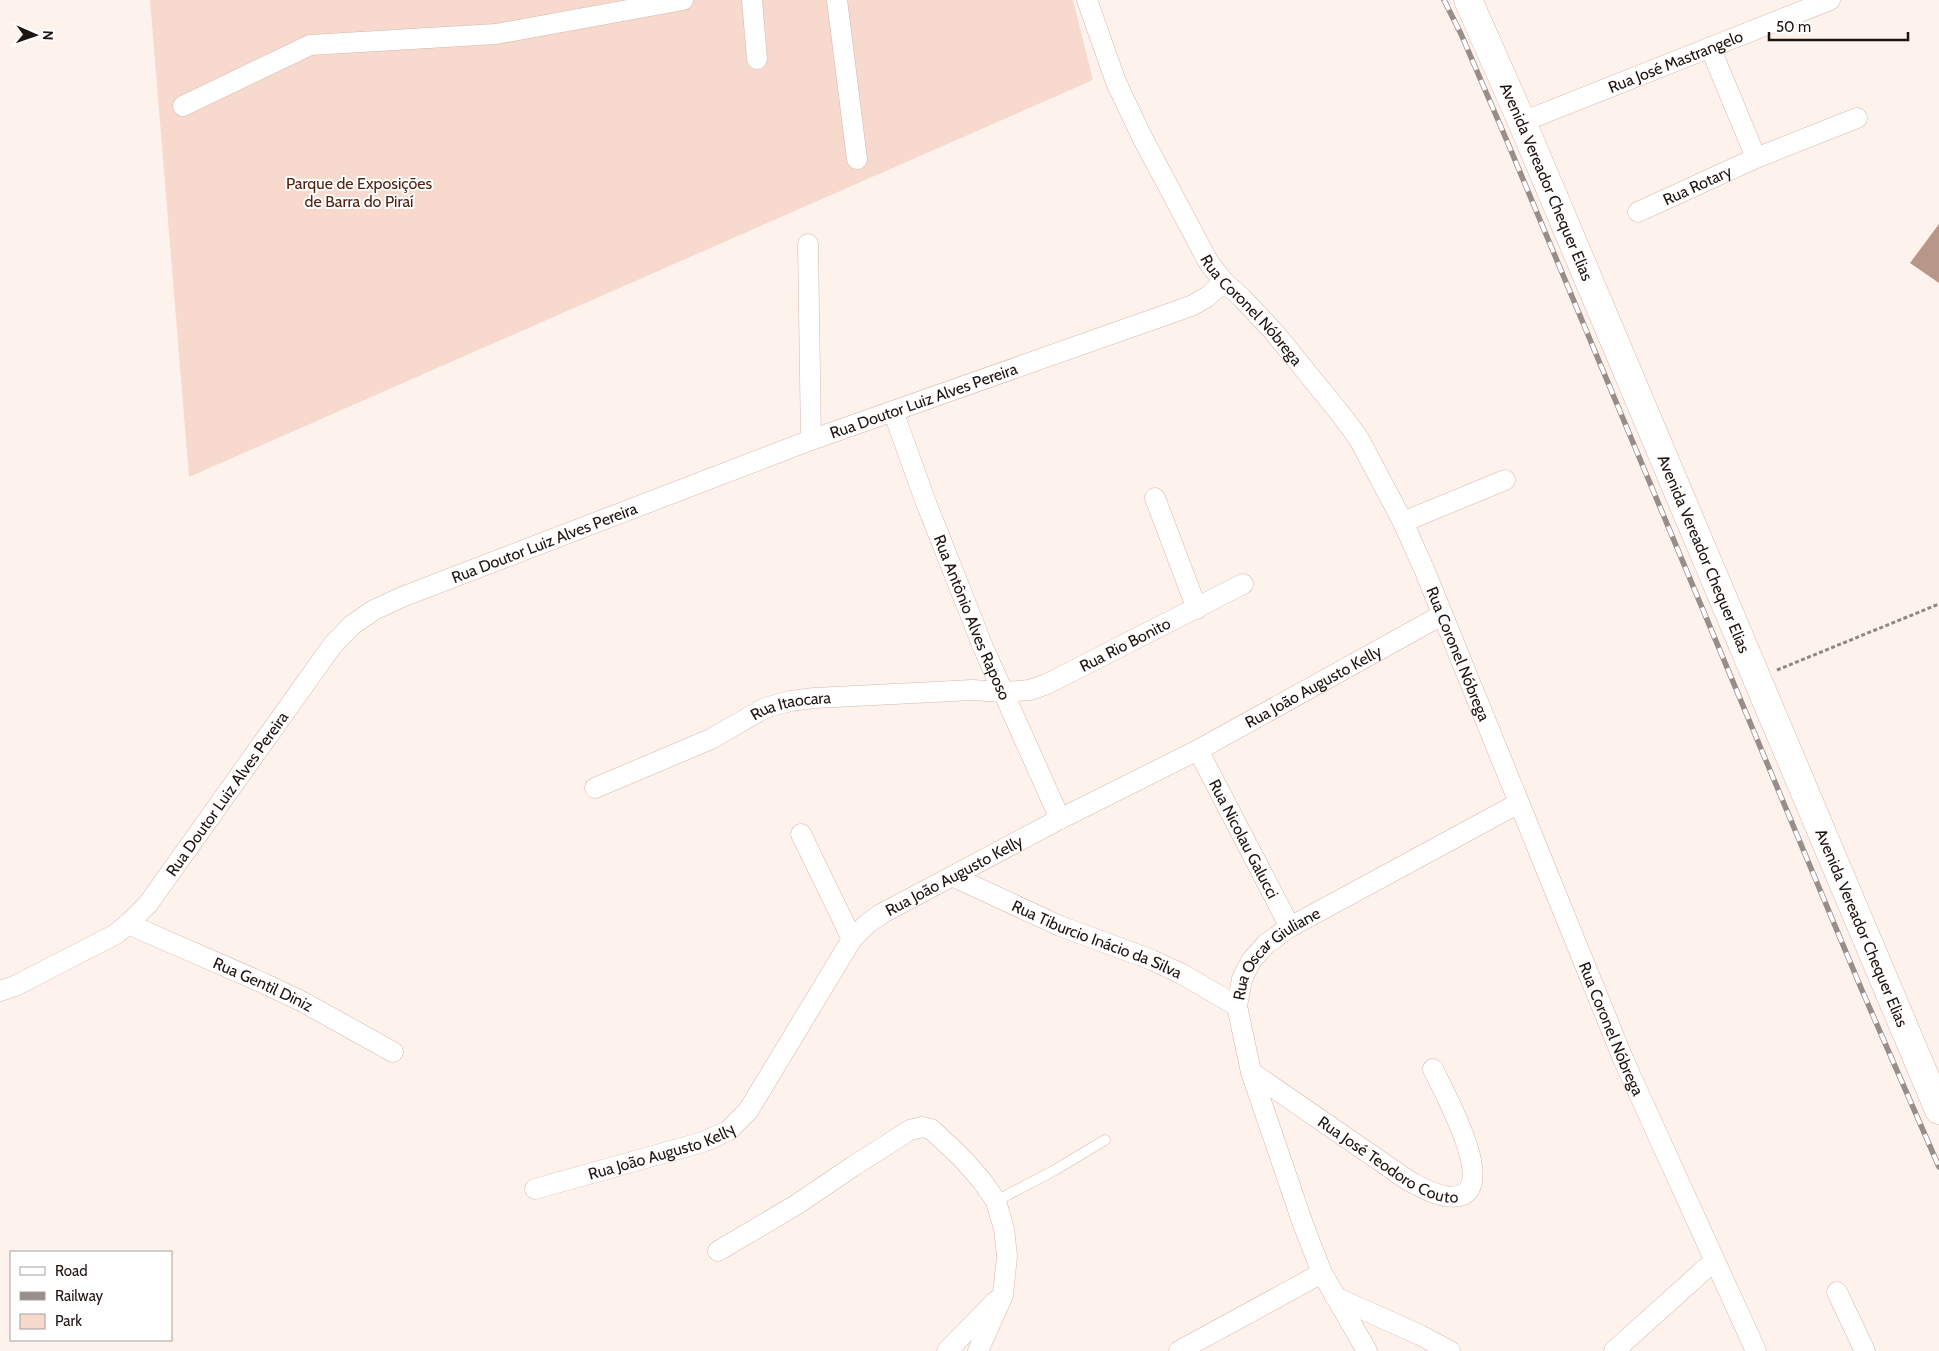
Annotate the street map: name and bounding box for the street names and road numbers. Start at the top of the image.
street label: Rua José Mastrangelo [1605,26,1746,96]
street label: Avenida Vereador Chequer Elias [1496,80,1597,284]
street label: Rua Rotary [1660,161,1734,209]
street label: Rua Coronel Nóbrega [1197,251,1307,369]
street label: Rua Doutor Luiz Alves Pereira [827,358,1020,442]
street label: Avenida Vereador Chequer Elias [1654,452,1755,656]
street label: Rua Doutor Luiz Alves Pereira [449,498,640,587]
street label: Rua Antônio Alves Raposo [930,532,1015,703]
street label: Rua Coronel Nóbrega [1423,584,1494,724]
street label: Rua Rio Bonito [1076,613,1174,675]
street label: Rua João Augusto Kelly [1242,641,1385,732]
street label: Rua Itaocara [747,688,832,724]
street label: Rua Doutor Luiz Alves Pereira [162,707,292,879]
street label: Rua Nicolau Galucci [1205,776,1283,901]
street label: Avenida Vereador Chequer Elias [1812,826,1912,1030]
street label: Rua João Augusto Kelly [882,831,1026,920]
street label: Rua Tiburcio Inácio da Silva [1009,896,1185,982]
street label: Rua Oscar Giuliane [1229,903,1323,1002]
street label: Rua Gentil Diniz [210,953,317,1016]
street label: Rua Coronel Nóbrega [1575,959,1648,1099]
street label: Rua José Teodoro Couto [1315,1112,1459,1206]
street label: Rua João Augusto Kelly [586,1120,739,1183]

